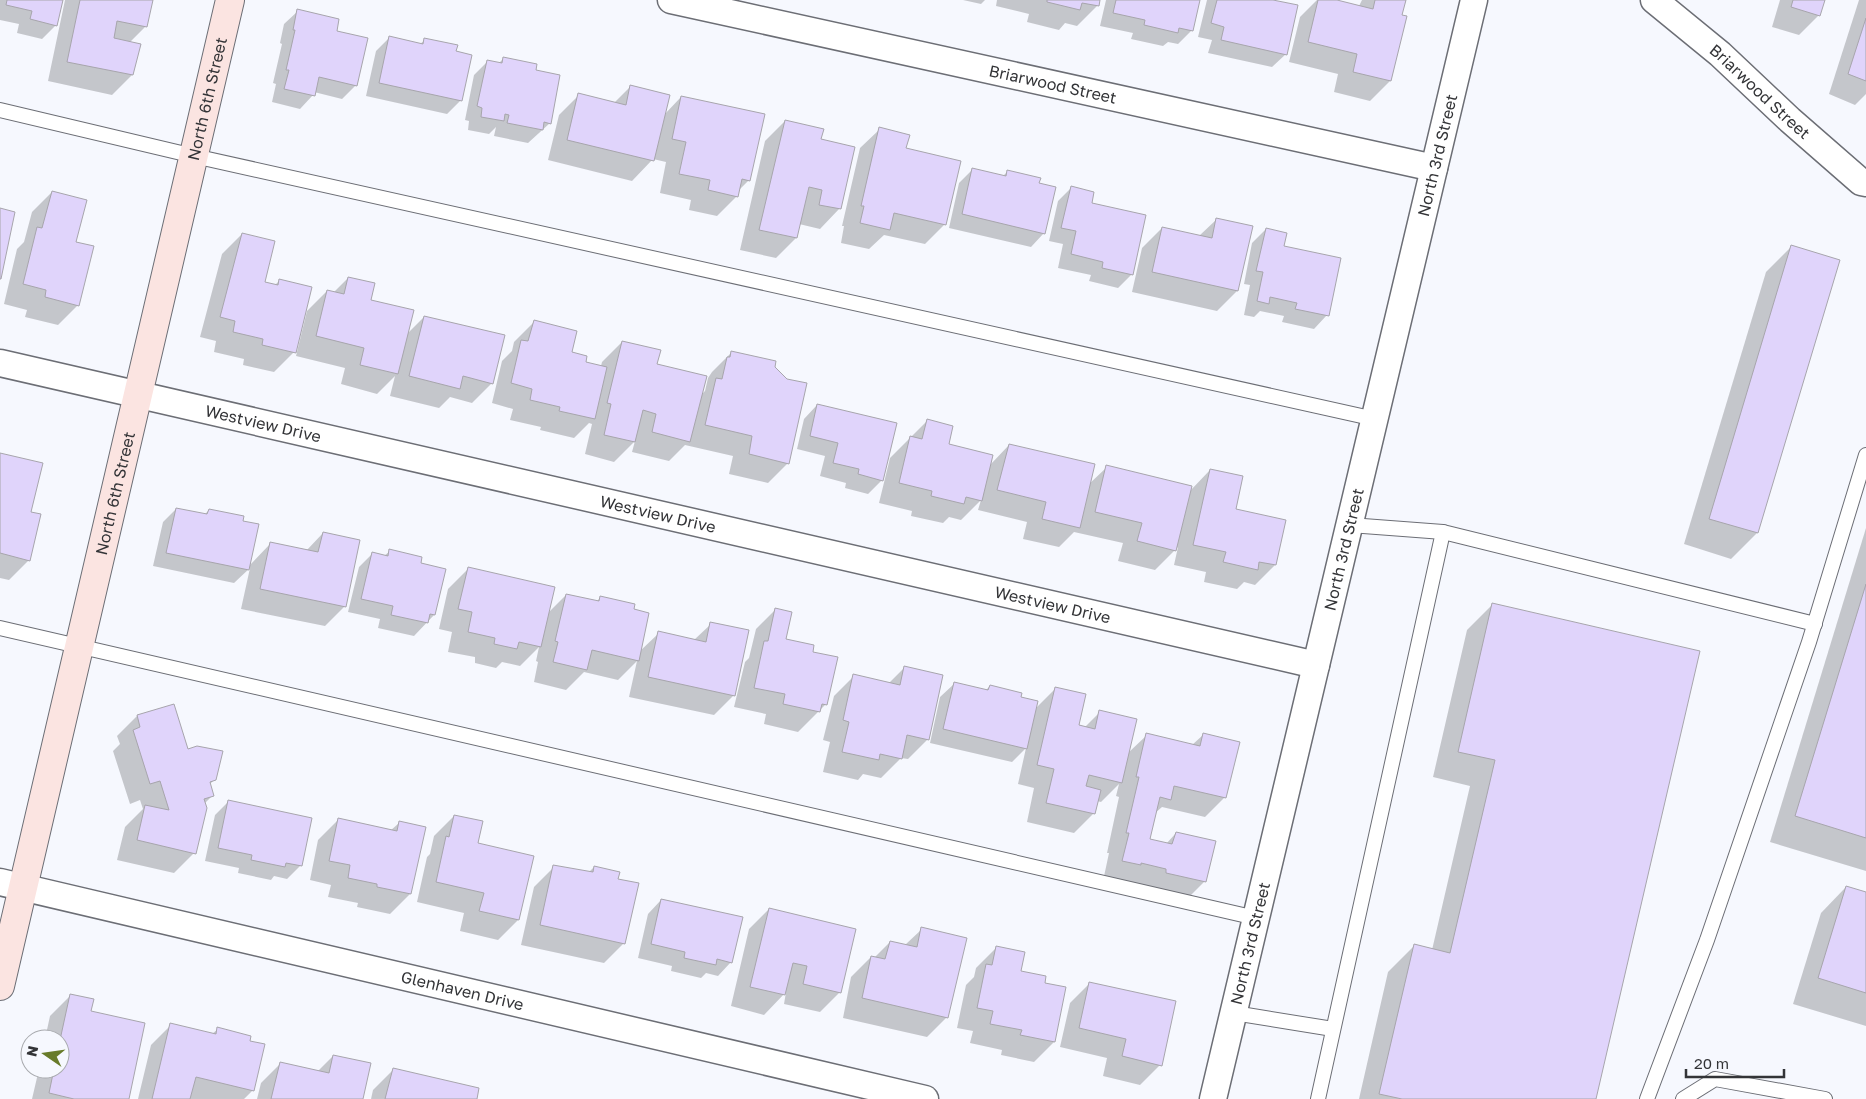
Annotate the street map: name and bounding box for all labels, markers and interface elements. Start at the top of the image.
street label: North 6th Street [183,35,231,162]
street label: Briarwood Street [1706,40,1814,143]
street label: Briarwood Street [987,60,1119,108]
street label: North 3rd Street [1413,92,1461,219]
street label: Westview Drive [203,400,323,446]
street label: North 6th Street [91,430,139,557]
street label: North 3rd Street [1319,486,1368,613]
street label: Westview Drive [598,491,718,537]
street label: Westview Drive [993,582,1113,628]
street label: North 3rd Street [1226,880,1274,1007]
street label: Glenhaven Drive [399,966,526,1015]
north arrow [20,1029,70,1079]
text: N [22,1044,41,1058]
scale bar [1686,1046,1784,1078]
text: 20 m [1694,1054,1729,1072]

